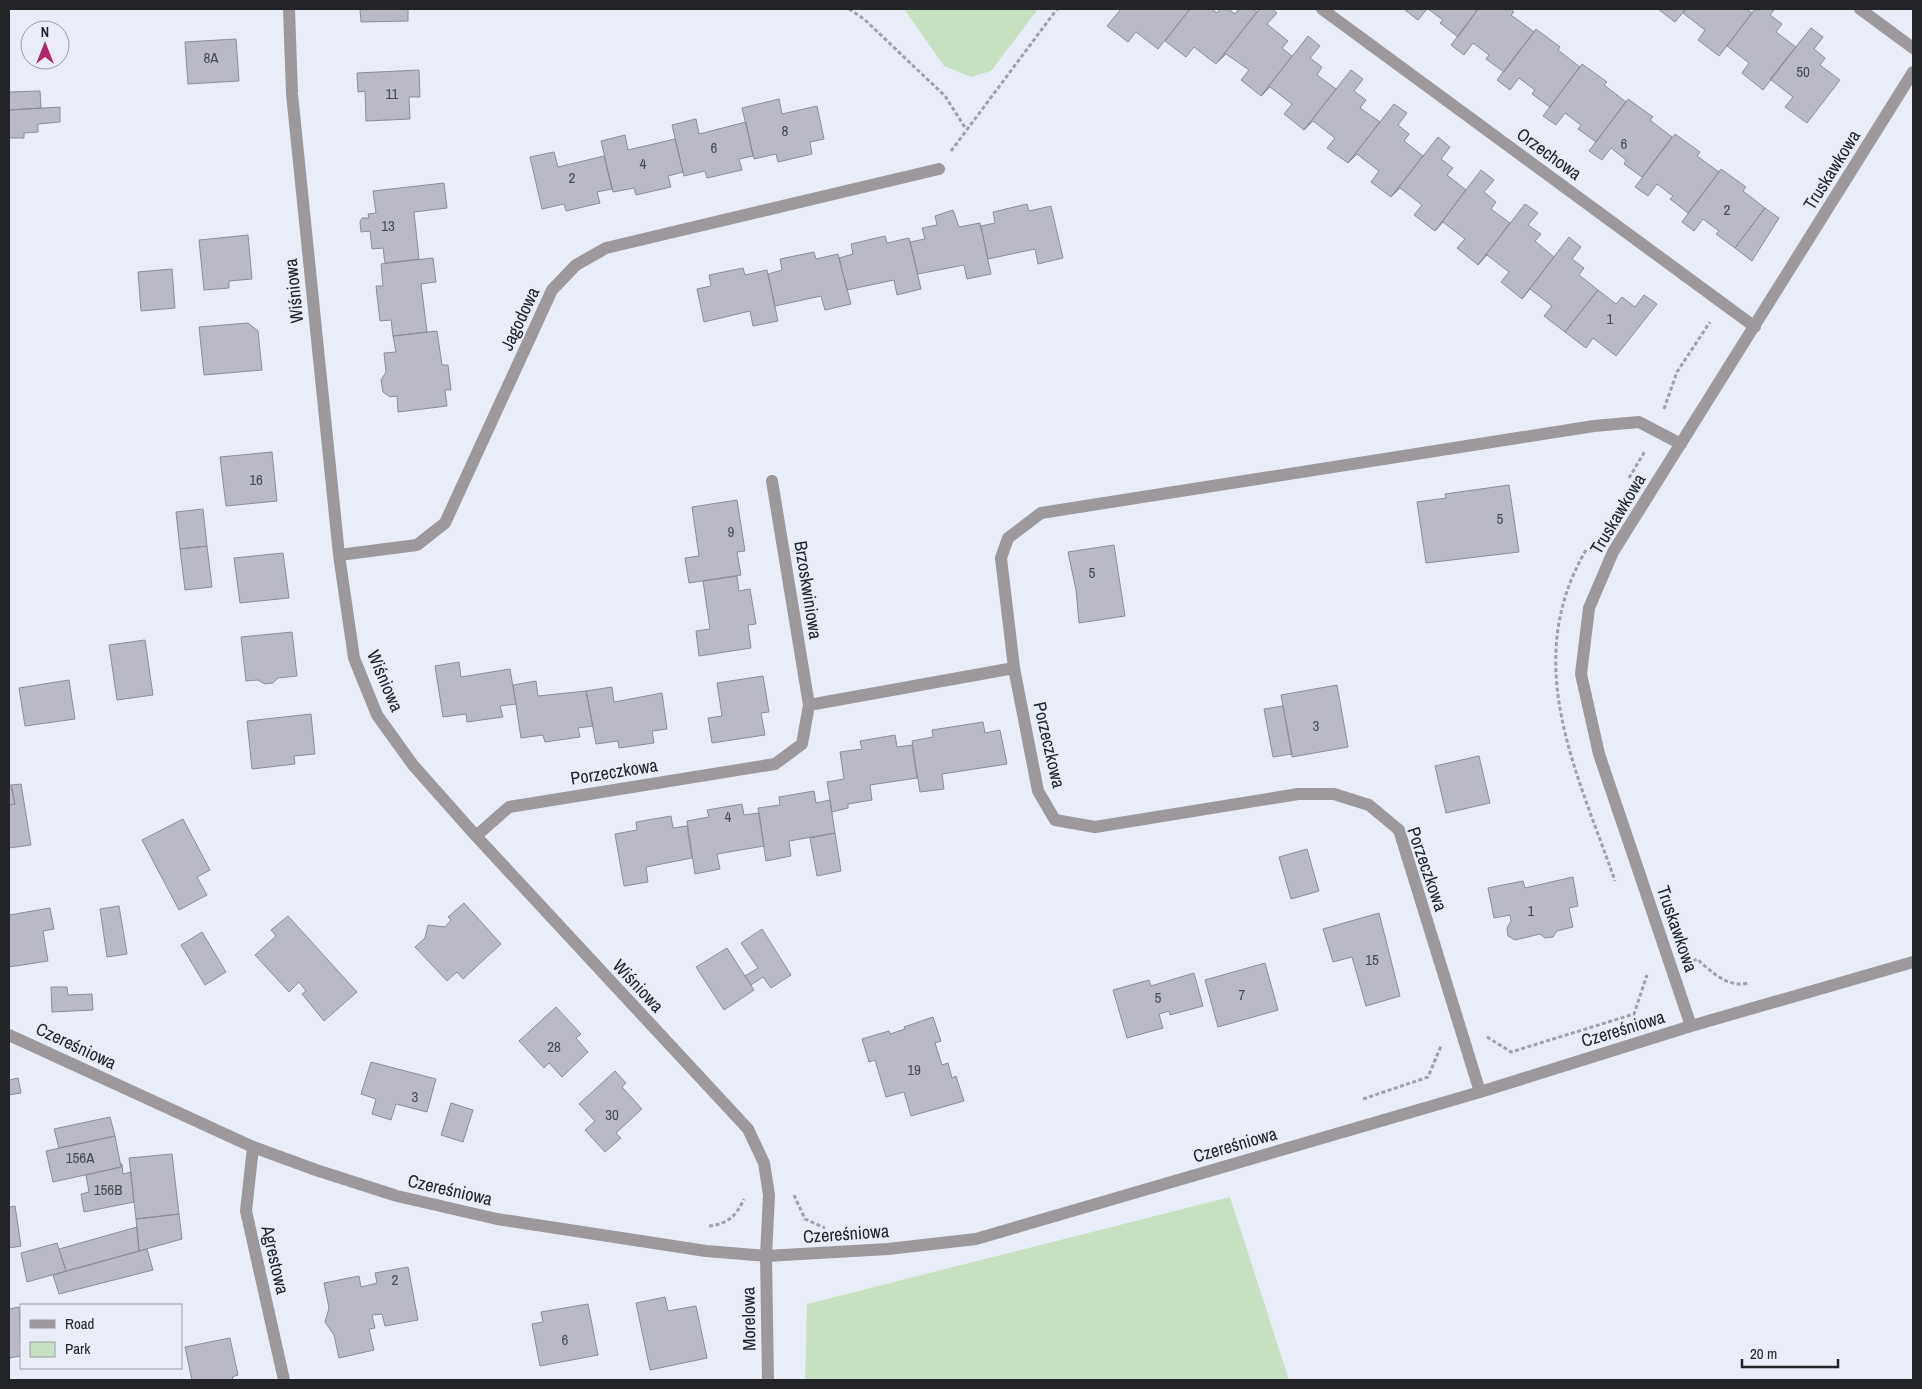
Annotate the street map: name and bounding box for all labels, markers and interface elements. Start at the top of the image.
north arrow [20,20,70,70]
text: N [41,23,49,41]
house number: 8A [203,47,219,68]
house number: 50 [1796,61,1810,82]
house number: 11 [386,83,399,104]
house number: 8 [782,120,789,141]
street label: Orzechowa [1512,122,1587,186]
street label: Truskawkowa [1797,125,1866,214]
house number: 6 [1621,133,1628,154]
house number: 6 [711,137,718,158]
house number: 4 [640,153,647,174]
house number: 2 [569,167,576,188]
house number: 2 [1724,199,1731,220]
house number: 13 [381,215,395,236]
street label: Wiśniowa [278,258,309,325]
street label: Jagodowa [494,283,545,355]
house number: 1 [1607,308,1614,329]
house number: 16 [249,469,263,490]
street label: Truskawkowa [1584,469,1651,559]
house number: 5 [1497,508,1504,529]
house number: 9 [728,521,735,542]
street label: Brzoskwiniowa [788,539,829,641]
house number: 5 [1089,562,1096,583]
street label: Wiśniowa [361,646,410,716]
street label: Porzeczkowa [1027,699,1072,790]
house number: 3 [1313,715,1320,736]
street label: Porzeczkowa [569,752,659,791]
house number: 4 [725,806,732,827]
street label: Porzeczkowa [1401,823,1454,914]
street label: Truskawkowa [1651,882,1704,975]
house number: 1 [1528,900,1535,921]
house number: 15 [1365,949,1379,970]
street label: Wiśniowa [607,953,670,1018]
house number: 7 [1239,984,1246,1005]
house number: 5 [1155,987,1162,1008]
street label: Czereśniowa [1578,1004,1668,1053]
street label: Czereśniowa [32,1016,121,1075]
house number: 28 [547,1036,561,1057]
house number: 19 [907,1059,921,1080]
house number: 3 [412,1086,419,1107]
house number: 30 [605,1104,619,1125]
street label: Czereśniowa [1190,1121,1280,1168]
house number: 156A [66,1147,95,1168]
street label: Czereśniowa [405,1168,495,1211]
house number: 156B [94,1179,122,1200]
street label: Czereśniowa [802,1218,890,1249]
street label: Agrestowa [255,1222,296,1297]
house number: 2 [392,1269,399,1290]
street label: Morelowa [735,1287,762,1351]
legend [20,1304,182,1369]
text: Road [65,1313,94,1334]
house number: 6 [562,1329,569,1350]
scale bar [1742,1336,1838,1368]
text: Park [65,1338,91,1359]
text: 20 m [1750,1343,1777,1364]

